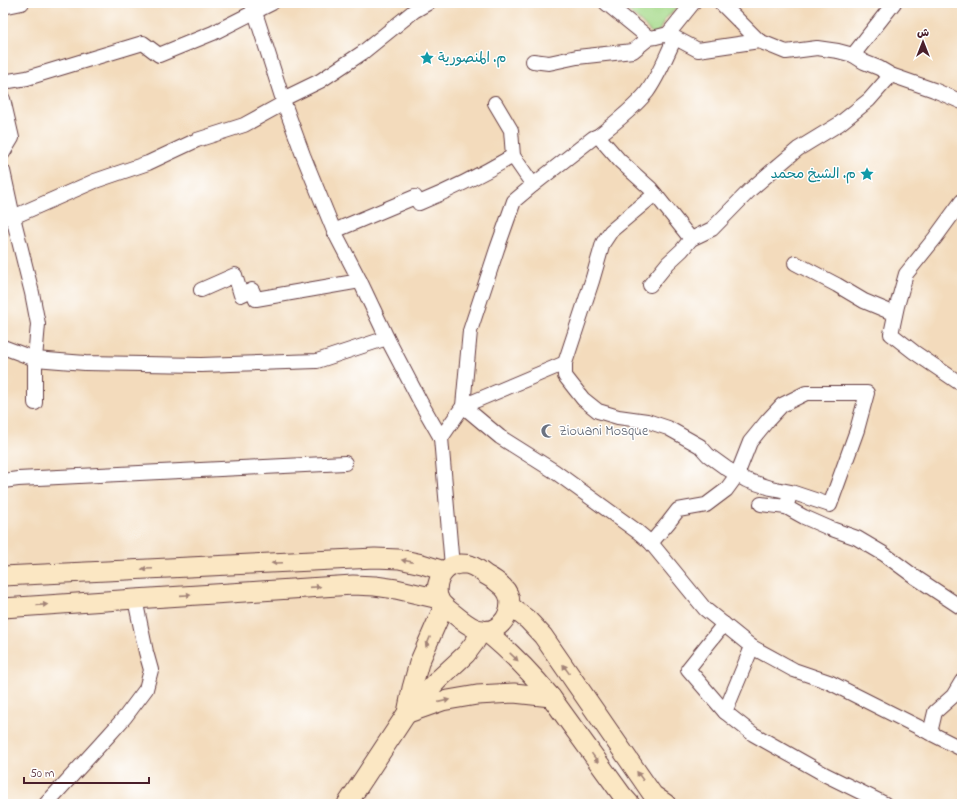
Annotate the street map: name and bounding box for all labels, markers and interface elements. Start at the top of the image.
north arrow [903,22,943,62]
text: ش [917,25,929,41]
place label: م. المنصورية [438,48,506,69]
place icon: م. المنصورية [419,50,435,66]
place label: م. الشيخ محمد [770,164,856,185]
place icon: م. الشيخ محمد [859,166,875,182]
place label: Ziouani Mosque [559,421,649,442]
mosque icon: Ziouani Mosque [540,423,556,439]
one-way arrow [401,558,413,564]
one-way arrow [271,559,283,566]
one-way arrow [140,566,153,572]
one-way arrow [309,584,321,591]
one-way arrow [180,592,192,599]
one-way arrow [36,602,48,609]
one-way arrow [424,636,430,648]
one-way arrow [509,652,519,661]
one-way arrow [562,664,570,674]
one-way arrow [438,698,450,704]
one-way arrow [591,753,599,764]
scale bar [24,759,149,785]
text: 50 m [30,765,54,783]
one-way arrow [636,771,644,781]

